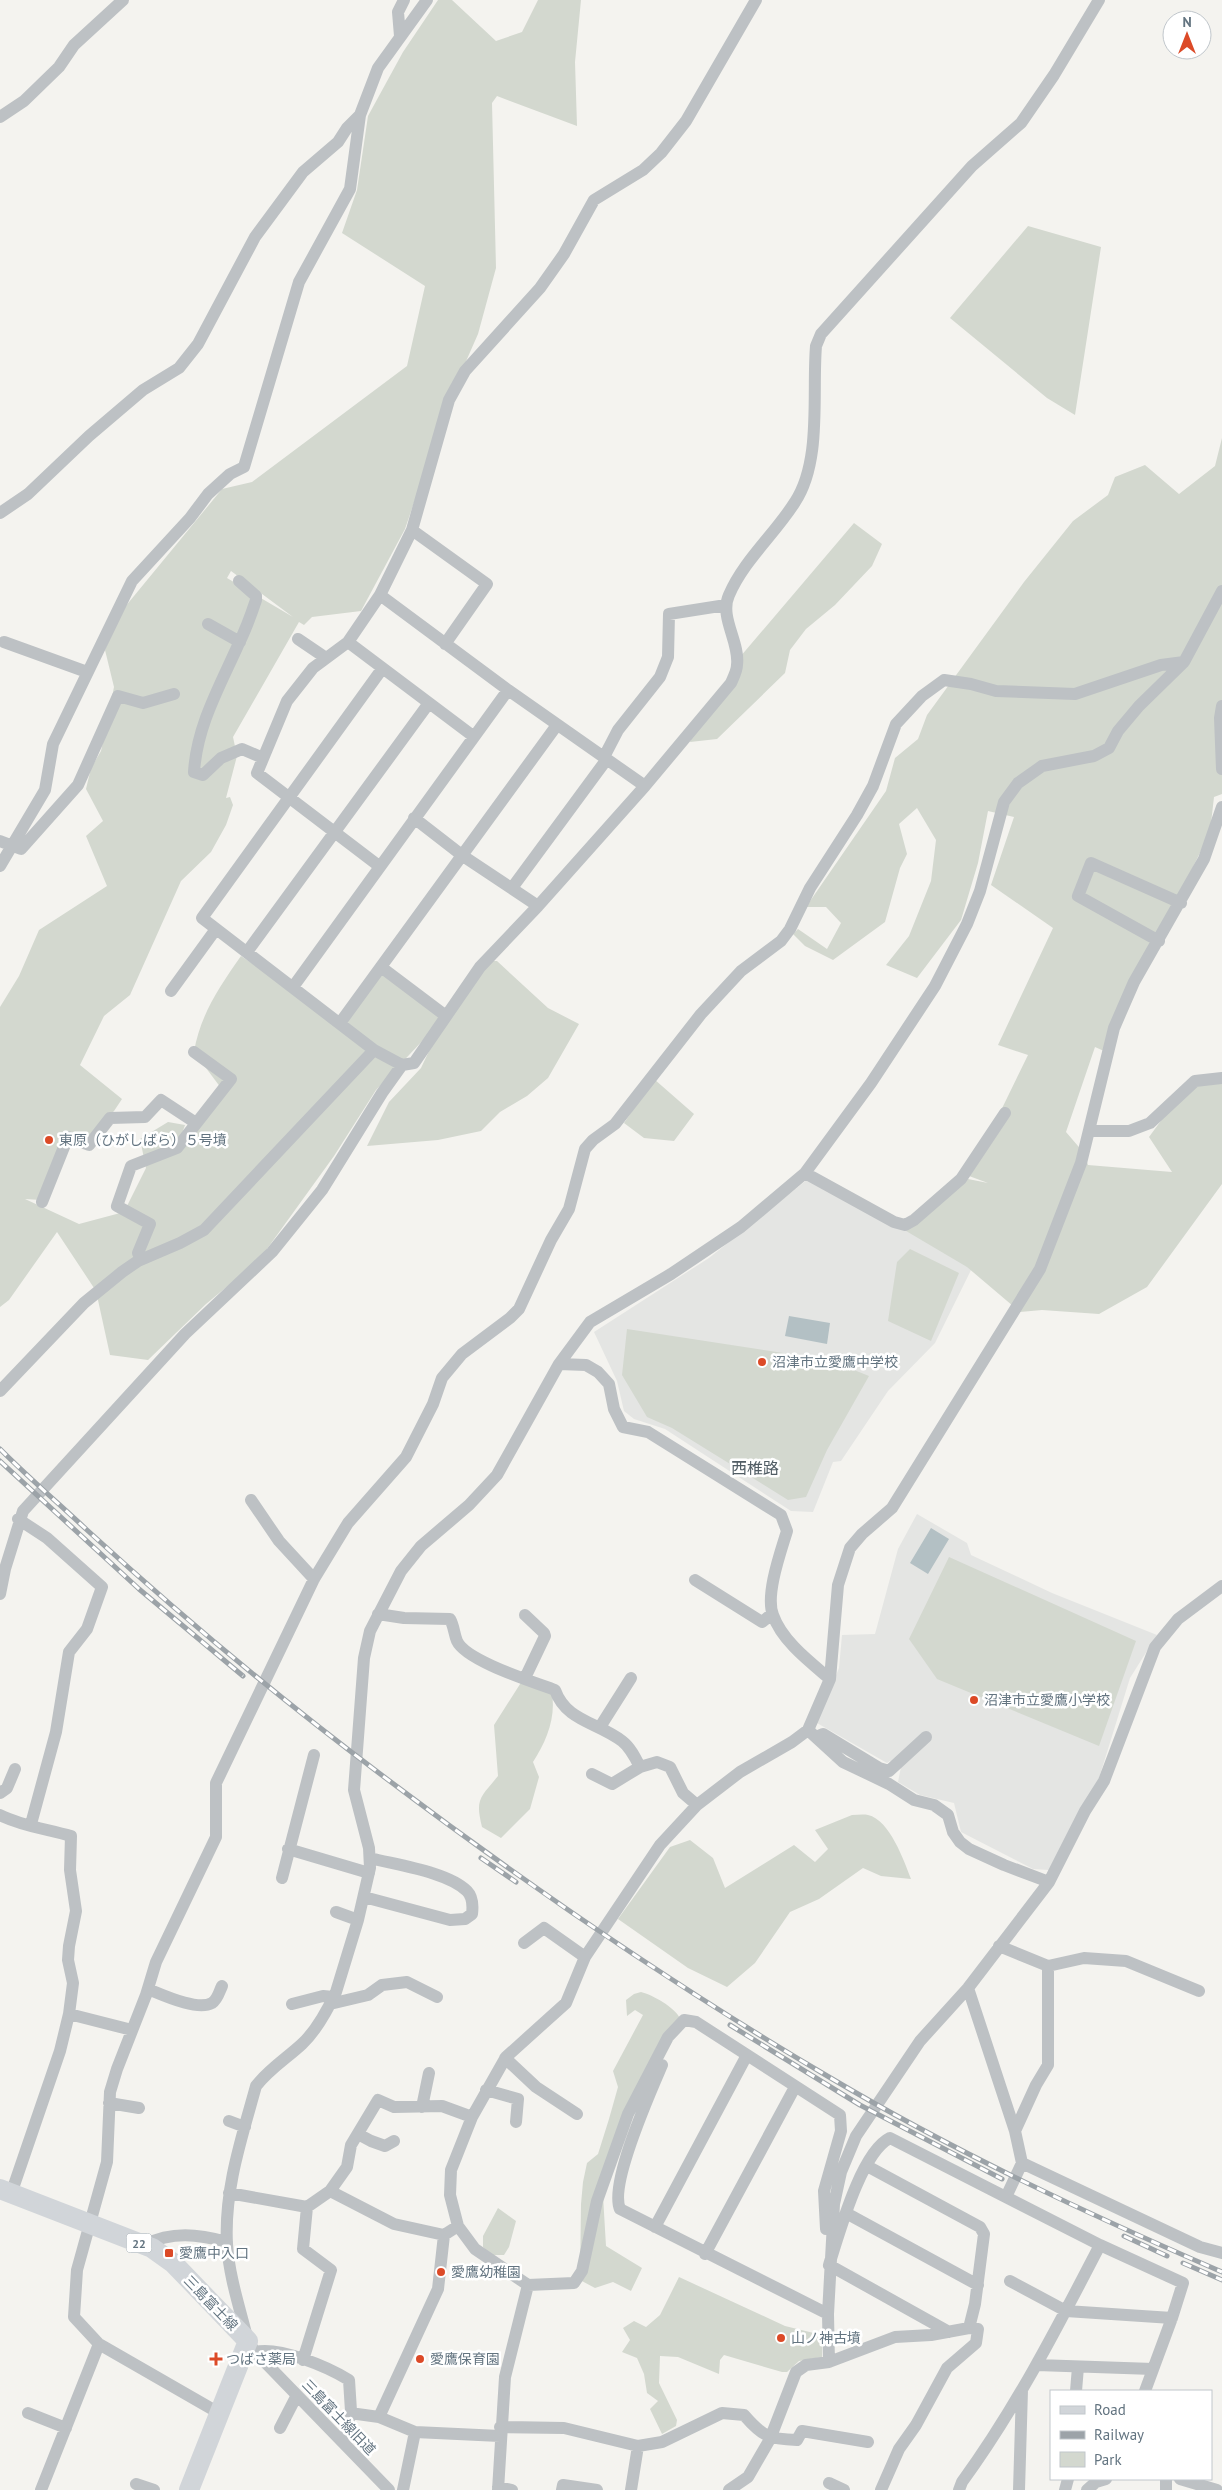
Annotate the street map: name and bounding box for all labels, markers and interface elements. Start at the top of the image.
north arrow [1162,10,1212,60]
text: N [1182,13,1192,31]
place label: 東原（ひがしばら）５号墳 [59,1131,227,1149]
marker: 東原（ひがしばら）５号墳 [43,1134,55,1146]
place label: 沼津市立愛鷹中学校 [772,1353,898,1371]
marker: 沼津市立愛鷹中学校 [756,1356,768,1368]
district label: 西椎路 [731,1458,779,1478]
place label: 沼津市立愛鷹小学校 [984,1691,1110,1709]
marker: 沼津市立愛鷹小学校 [968,1694,980,1706]
road number: 22 [126,2234,152,2252]
place label: 愛鷹中入口 [179,2244,249,2262]
marker: 愛鷹中入口 [163,2247,175,2259]
place label: 愛鷹幼稚園 [451,2263,521,2281]
marker: 愛鷹幼稚園 [435,2266,447,2278]
street label: 三島富士線 [180,2272,242,2334]
place label: 山ノ神古墳 [791,2329,861,2347]
marker: 山ノ神古墳 [775,2332,787,2344]
place label: つばさ薬局 [226,2350,296,2368]
place label: 愛鷹保育園 [430,2350,500,2368]
marker: つばさ薬局 [210,2353,222,2365]
marker: 愛鷹保育園 [414,2353,426,2365]
street label: 三島富士線旧道 [298,2376,380,2458]
legend [1050,2390,1212,2480]
text: Road [1094,2400,1126,2419]
text: Railway [1094,2425,1144,2444]
text: Park [1094,2450,1122,2469]

